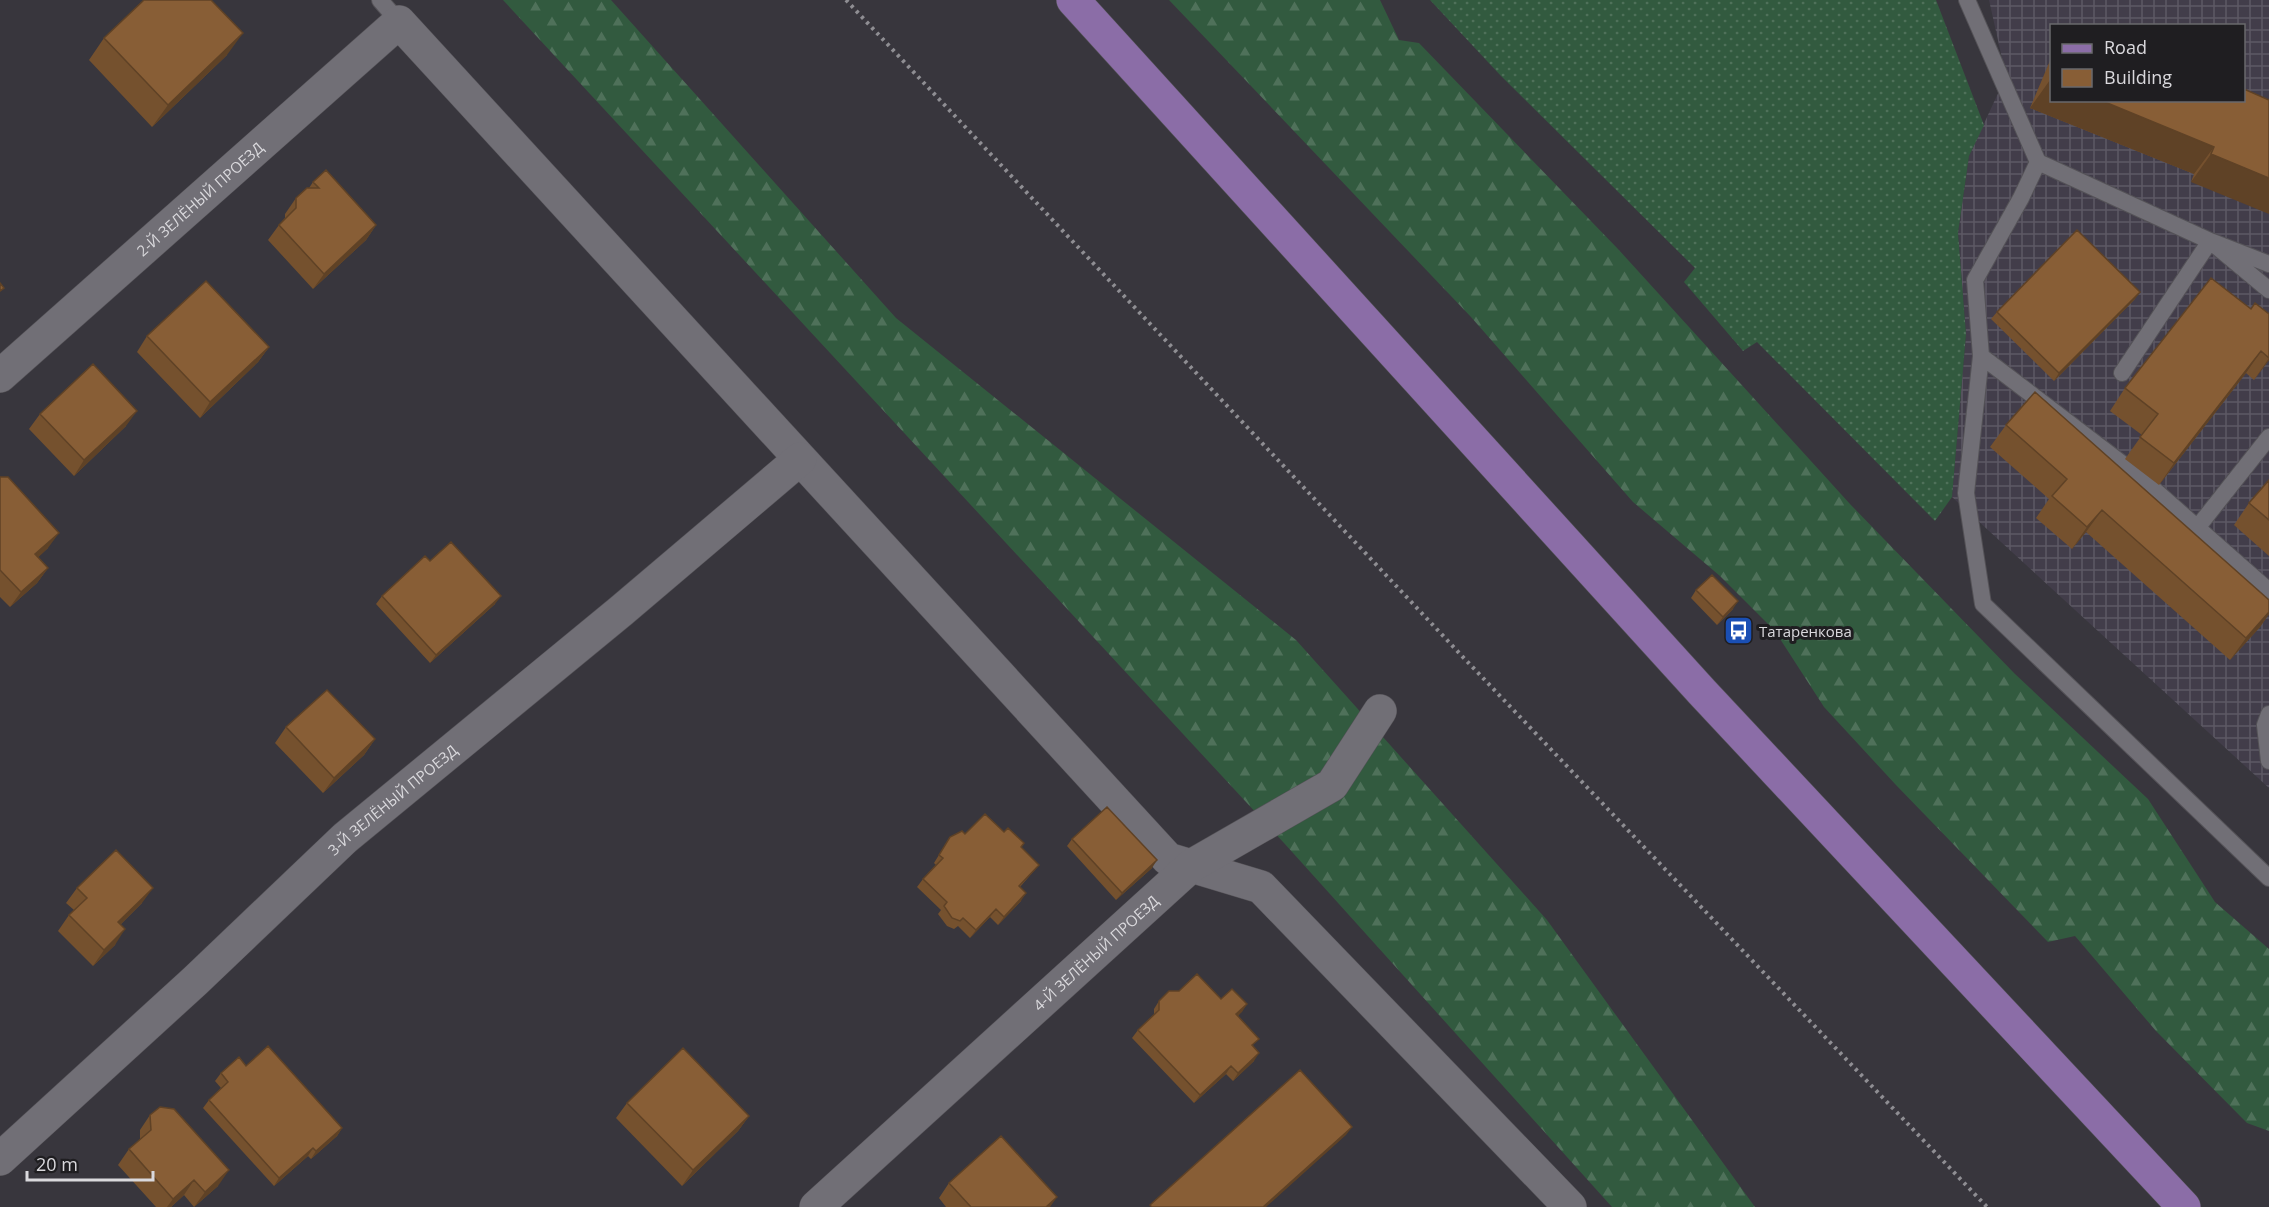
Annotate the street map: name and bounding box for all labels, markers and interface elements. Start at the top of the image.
legend [2050,24,2245,102]
text: Road [2104,35,2147,59]
text: Building [2104,65,2172,89]
street label: 2-Й ЗЕЛЁНЫЙ ПРОЕЗД [132,137,267,260]
bus stop icon: Татаренкова [1722,615,1754,647]
place label: Татаренкова [1759,621,1852,641]
street label: 3-Й ЗЕЛЁНЫЙ ПРОЕЗД [323,740,461,859]
street label: 4-Й ЗЕЛЁНЫЙ ПРОЕЗД [1029,891,1163,1015]
scale bar [27,1144,153,1182]
text: 20 m [36,1152,78,1176]

